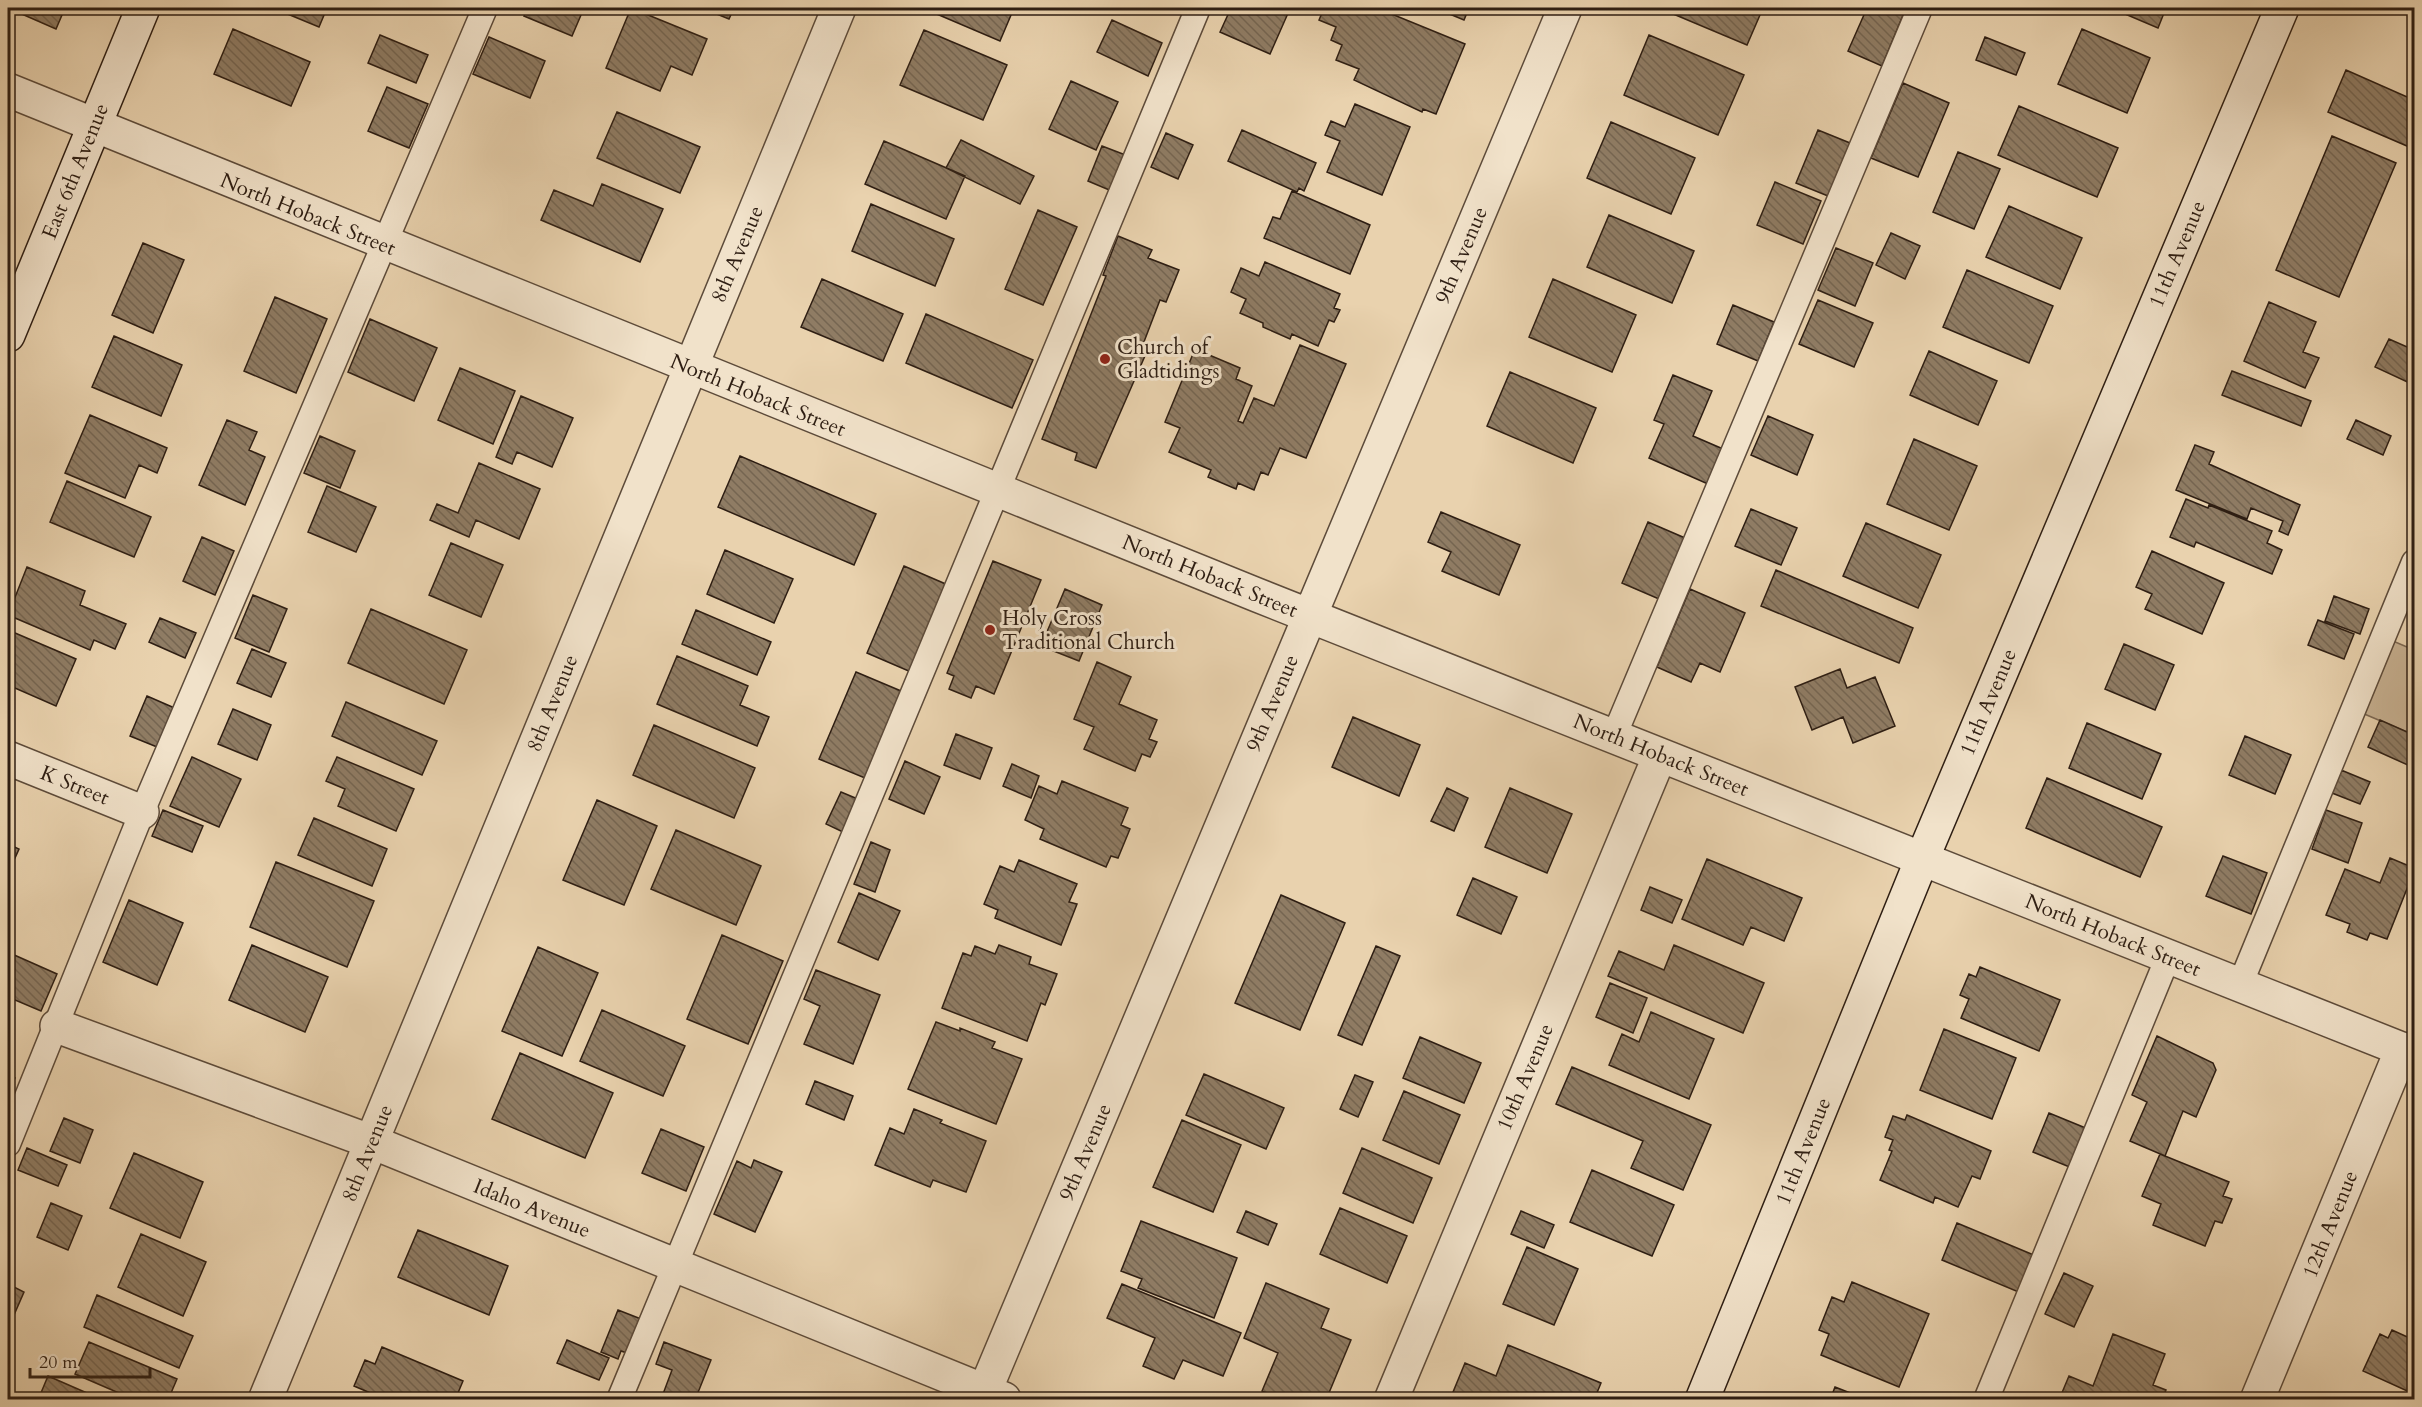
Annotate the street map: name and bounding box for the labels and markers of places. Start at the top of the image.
place label: Church of Gladtidings [1117,333,1220,386]
marker: Church of Gladtidings [1098,352,1112,366]
place label: Holy Cross Traditional Church [1002,604,1175,657]
marker: Holy Cross Traditional Church [983,623,997,637]

